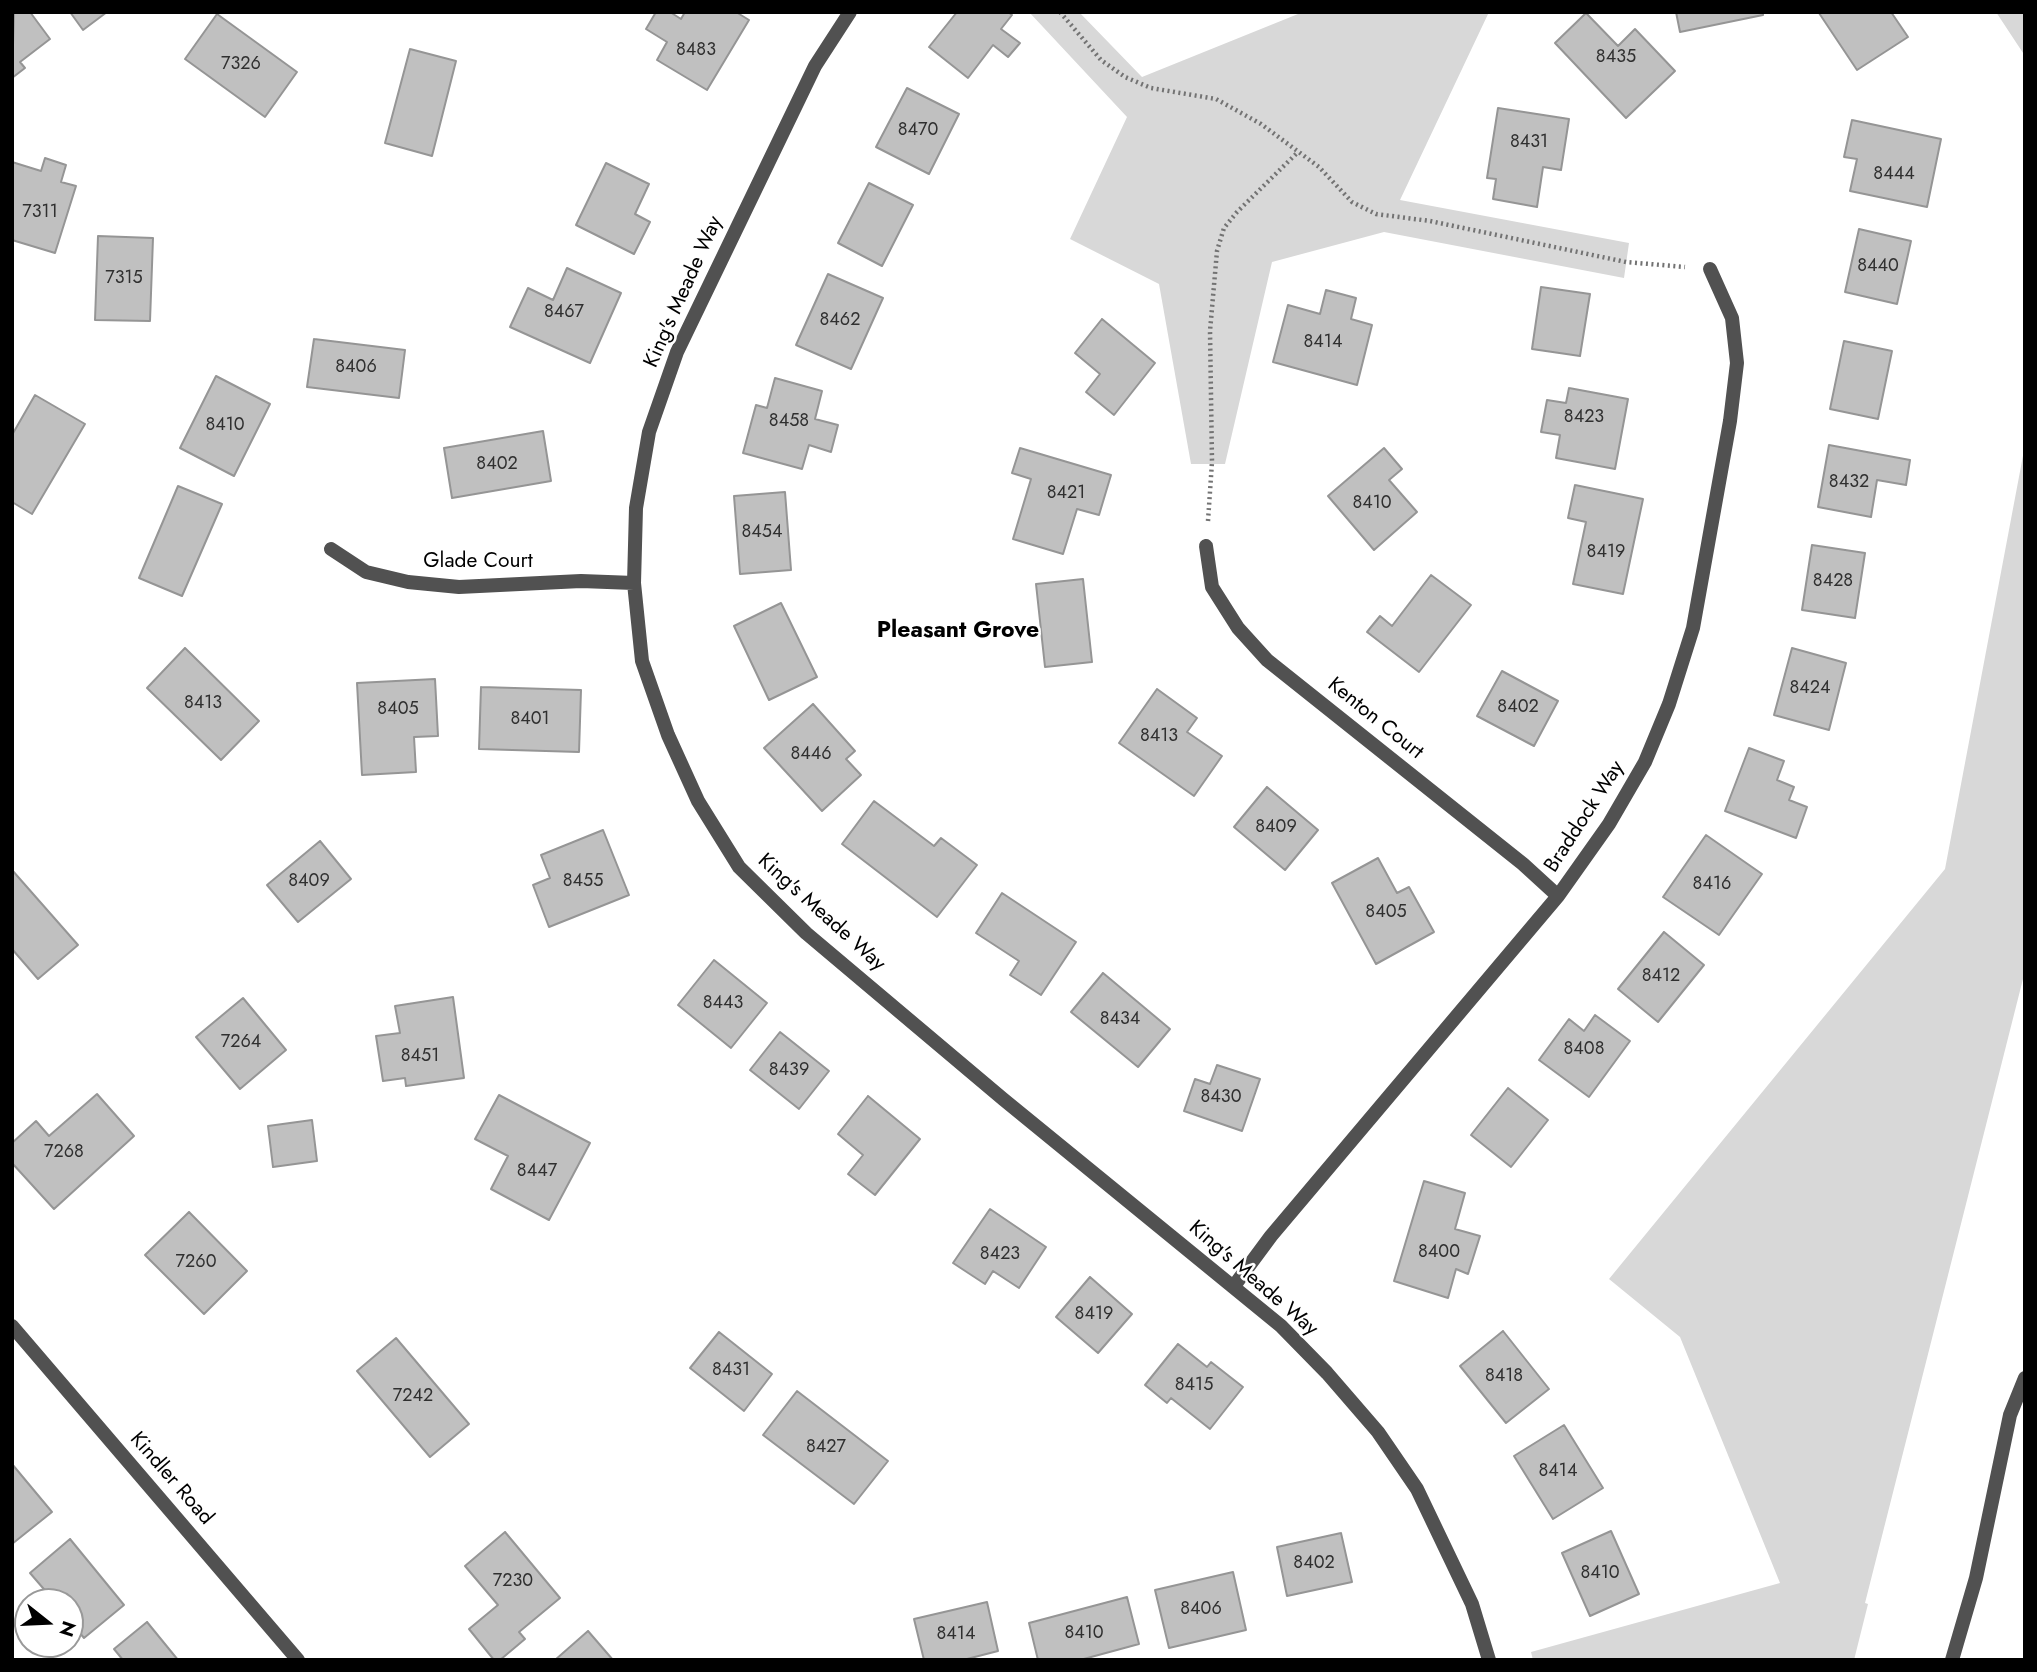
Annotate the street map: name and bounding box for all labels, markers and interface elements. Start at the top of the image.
house number: 8483 [676,40,716,62]
house number: 8435 [1596,47,1636,69]
house number: 7326 [221,54,261,76]
house number: 8470 [898,120,938,142]
house number: 8431 [1510,132,1548,154]
house number: 8444 [1873,164,1915,186]
house number: 7311 [22,202,58,224]
street label: King's Meade Way [639,212,729,372]
house number: 8440 [1857,256,1899,278]
house number: 7315 [105,268,143,290]
house number: 8467 [544,302,584,324]
house number: 8462 [820,310,860,332]
house number: 8414 [1304,332,1342,354]
house number: 8406 [335,357,377,379]
house number: 8423 [1564,407,1604,429]
house number: 8458 [769,411,809,433]
house number: 8410 [205,415,245,437]
house number: 8402 [476,454,518,476]
house number: 8432 [1829,472,1869,494]
house number: 8421 [1047,483,1085,505]
house number: 8410 [1352,493,1392,515]
house number: 8454 [742,522,782,544]
house number: 8419 [1587,542,1625,564]
street label: Glade Court [423,549,533,575]
house number: 8428 [1813,571,1853,593]
district label: Pleasant Grove [877,617,1039,645]
street label: Kenton Court [1322,673,1428,765]
house number: 8424 [1789,678,1831,700]
house number: 8413 [184,693,222,715]
house number: 8402 [1497,697,1539,719]
house number: 8405 [377,699,419,721]
house number: 8401 [510,709,550,731]
house number: 8413 [1140,726,1178,748]
house number: 8446 [790,744,832,766]
street label: Braddock Way [1540,756,1630,878]
house number: 8409 [1255,817,1297,839]
street label: King's Meade Way [752,849,890,977]
house number: 8409 [288,871,330,893]
house number: 8455 [563,871,603,893]
house number: 8416 [1693,874,1731,896]
house number: 8405 [1365,902,1407,924]
house number: 8412 [1642,966,1680,988]
house number: 8443 [703,993,743,1015]
house number: 8434 [1100,1009,1140,1031]
house number: 7264 [221,1032,261,1054]
house number: 8408 [1564,1039,1604,1061]
house number: 8451 [401,1046,439,1068]
house number: 8439 [769,1060,809,1082]
house number: 8430 [1201,1087,1241,1109]
house number: 7268 [44,1142,84,1164]
house number: 8447 [517,1161,557,1183]
street label: King's Meade Way [1183,1216,1323,1342]
house number: 8400 [1418,1242,1460,1264]
house number: 8423 [980,1244,1020,1266]
house number: 7260 [176,1252,216,1274]
house number: 8419 [1075,1304,1113,1326]
house number: 8431 [712,1360,750,1382]
house number: 8418 [1485,1366,1523,1388]
house number: 8415 [1175,1375,1213,1397]
house number: 7242 [393,1386,433,1408]
street label: Kindler Road [124,1427,218,1531]
house number: 8427 [806,1437,846,1459]
house number: 8414 [1539,1461,1577,1483]
house number: 8402 [1293,1553,1335,1575]
house number: 8410 [1580,1563,1620,1585]
house number: 7230 [493,1571,533,1593]
north arrow [14,1588,84,1658]
house number: 8406 [1180,1599,1222,1621]
text: N [52,1618,83,1640]
house number: 8410 [1064,1623,1104,1645]
house number: 8414 [937,1624,975,1646]

